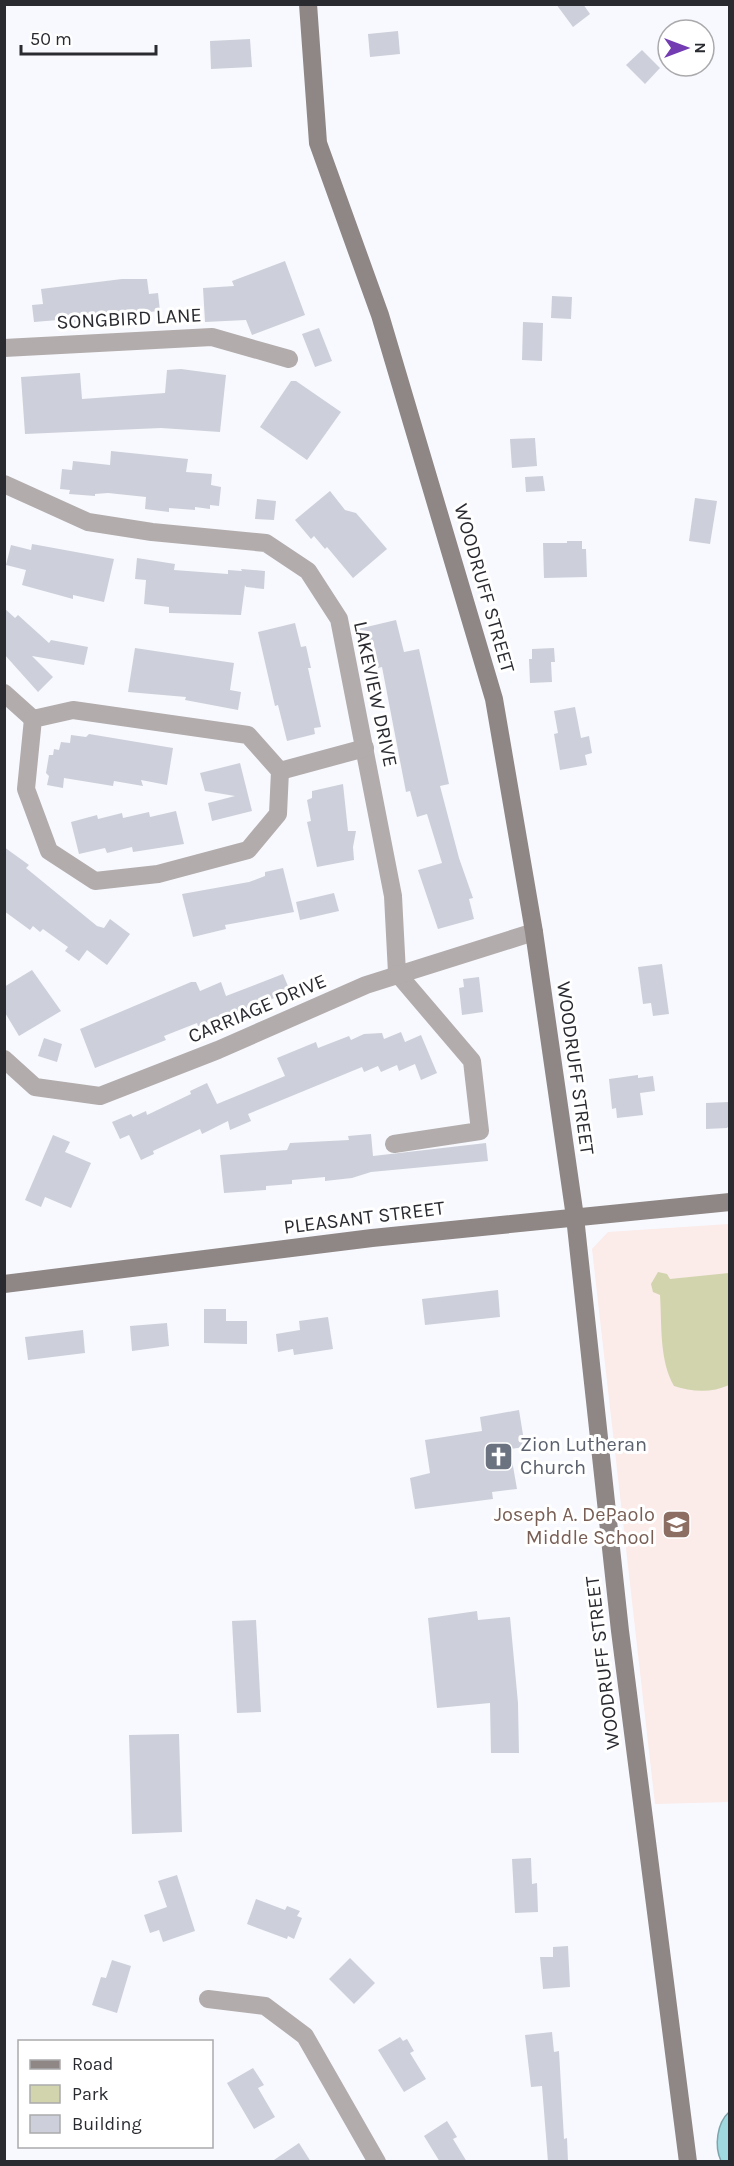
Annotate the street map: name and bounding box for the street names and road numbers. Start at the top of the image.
street label: SONGBIRD LANE [56,303,202,334]
street label: WOODRUFF STREET [449,501,520,675]
street label: LAKEVIEW DRIVE [349,619,402,769]
street label: CARRIAGE DRIVE [185,969,330,1048]
street label: WOODRUFF STREET [552,980,599,1156]
street label: PLEASANT STREET [282,1196,446,1239]
street label: WOODRUFF STREET [580,1575,625,1751]

